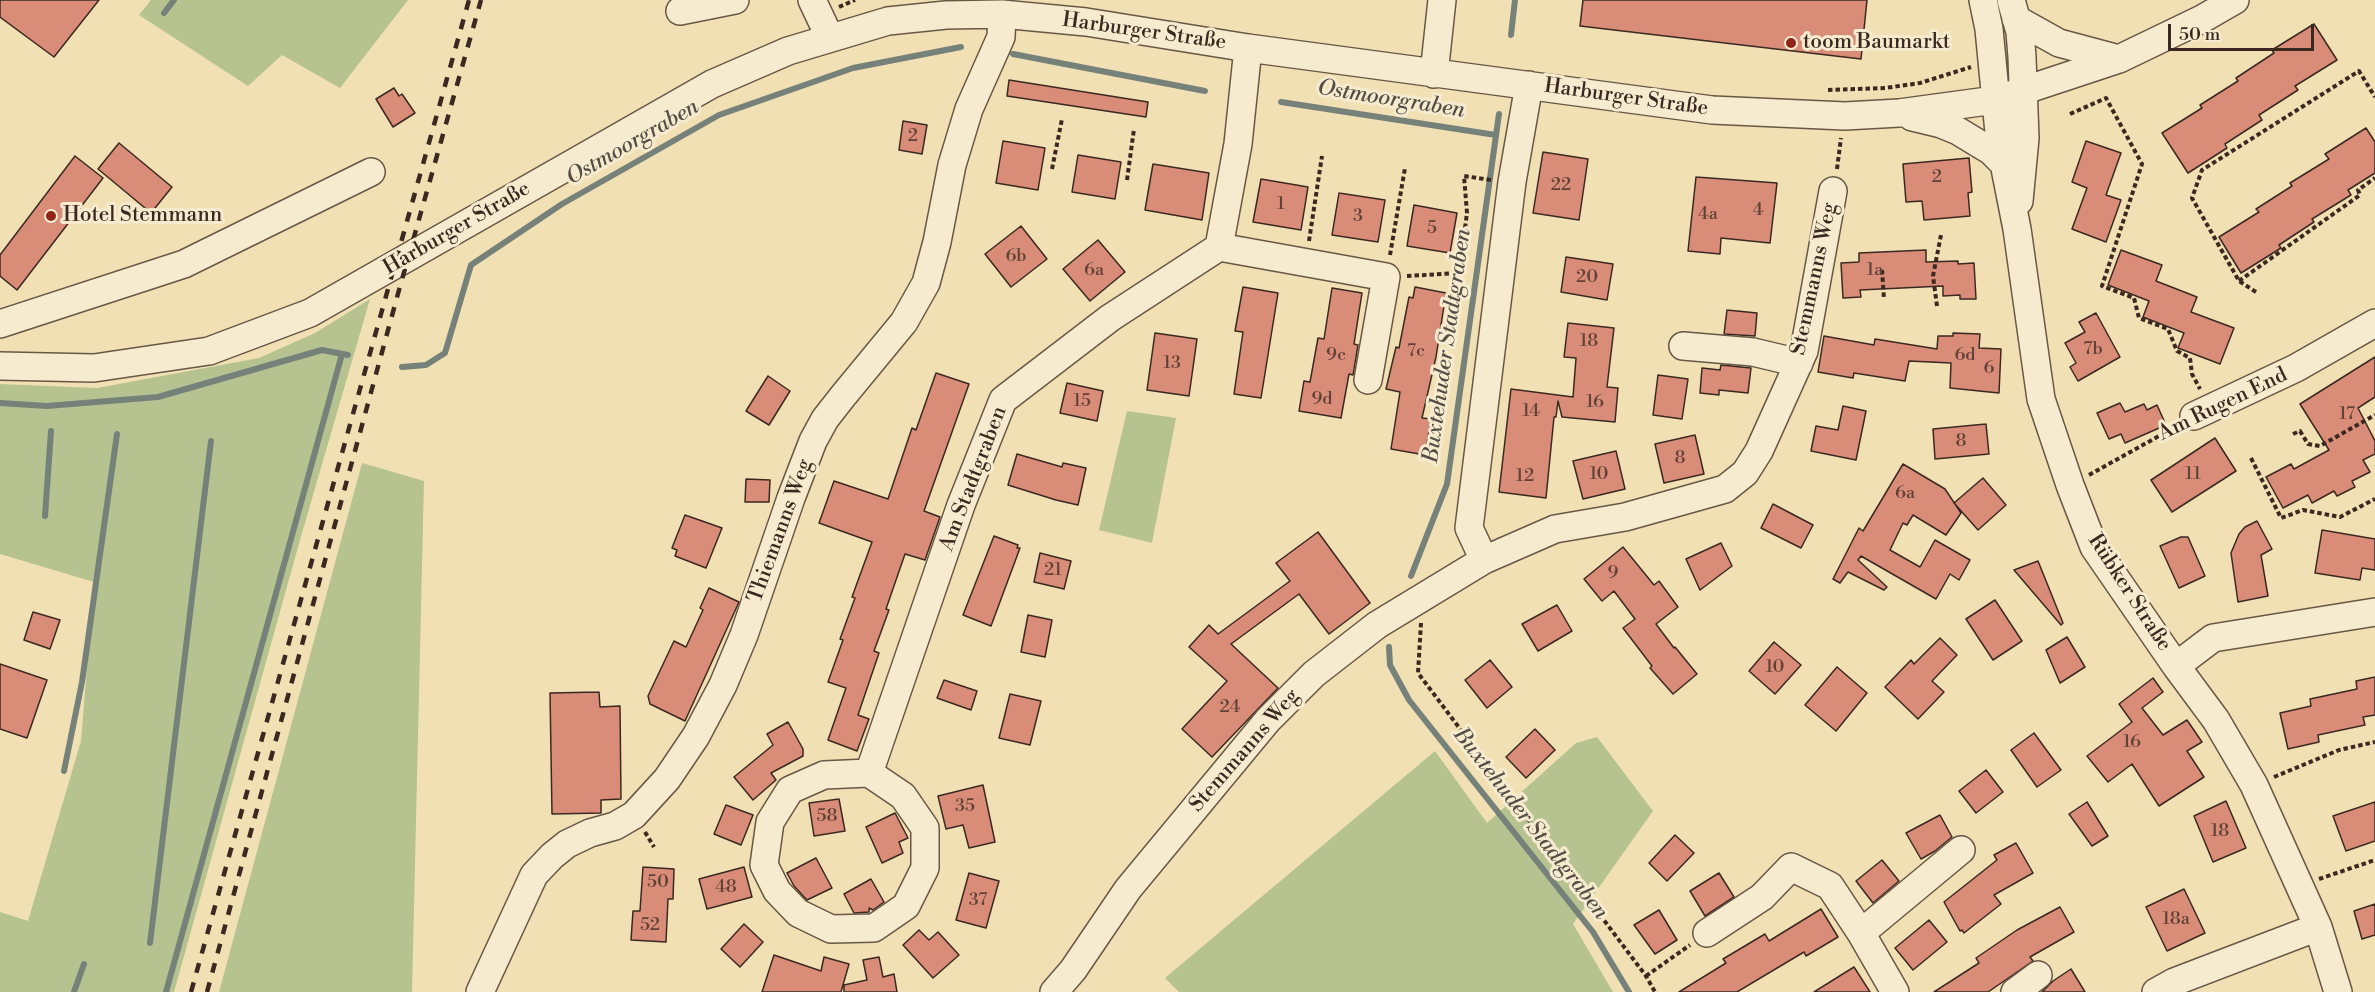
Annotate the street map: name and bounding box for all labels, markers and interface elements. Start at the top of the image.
street label: Harburger Straße [1060,8,1228,56]
scale bar [2171,12,2316,50]
text: 50 m [2179,23,2220,46]
place label: toom Baumarkt [1803,30,1950,56]
marker: toom Baumarkt [1784,36,1798,50]
street label: Harburger Straße [1542,74,1710,122]
water label: Ostmoorgraben [1316,75,1466,125]
water label: Ostmoorgraben [562,94,704,192]
house number: 2 [908,126,918,148]
house number: 2 [1932,167,1942,189]
house number: 22 [1551,175,1571,197]
street label: Harburger Straße [379,177,535,281]
house number: 1 [1277,194,1285,216]
house number: 4 [1753,200,1763,222]
street label: Stemmanns Weg [1787,201,1843,357]
place label: Hotel Stemmann [63,203,222,229]
house number: 4a [1698,204,1718,226]
house number: 3 [1353,206,1363,228]
marker: Hotel Stemmann [44,209,58,223]
house number: 5 [1427,218,1437,240]
water label: Buxtehuder Stadtgraben [1418,227,1478,465]
house number: 6b [1005,246,1027,268]
house number: 6a [1084,260,1104,282]
house number: 1a [1867,260,1883,282]
house number: 20 [1576,267,1598,289]
house number: 18 [1580,331,1598,353]
house number: 7b [2083,339,2103,361]
house number: 7c [1407,341,1425,363]
house number: 9c [1326,345,1346,367]
house number: 6d [1954,345,1976,367]
house number: 13 [1163,353,1181,375]
house number: 6 [1984,358,1994,380]
street label: Am Rugen End [2154,363,2292,447]
house number: 9d [1311,389,1333,411]
house number: 15 [1073,391,1091,413]
house number: 16 [1586,392,1604,414]
house number: 14 [1522,401,1540,423]
street label: Am Stadtgraben [935,403,1013,555]
house number: 17 [2339,404,2355,426]
house number: 8 [1955,431,1967,453]
house number: 8 [1674,448,1686,470]
street label: Thiemanns Weg [743,456,819,606]
house number: 10 [1589,464,1609,486]
house number: 11 [2185,464,2201,486]
house number: 12 [1516,466,1534,488]
house number: 6a [1895,483,1915,505]
street label: Rübker Straße [2082,530,2176,656]
house number: 21 [1044,560,1062,582]
house number: 9 [1608,563,1618,585]
house number: 10 [1765,657,1785,679]
street label: Stemmanns Weg [1185,684,1305,818]
house number: 24 [1219,697,1241,719]
water label: Buxtehuder Stadtgraben [1447,723,1613,925]
house number: 16 [2123,732,2141,754]
house number: 35 [955,796,975,818]
house number: 58 [817,806,837,828]
house number: 18 [2211,821,2229,843]
house number: 50 [647,872,669,894]
house number: 48 [715,877,737,899]
house number: 37 [969,890,987,912]
house number: 18a [2162,909,2190,931]
house number: 52 [640,915,660,937]

